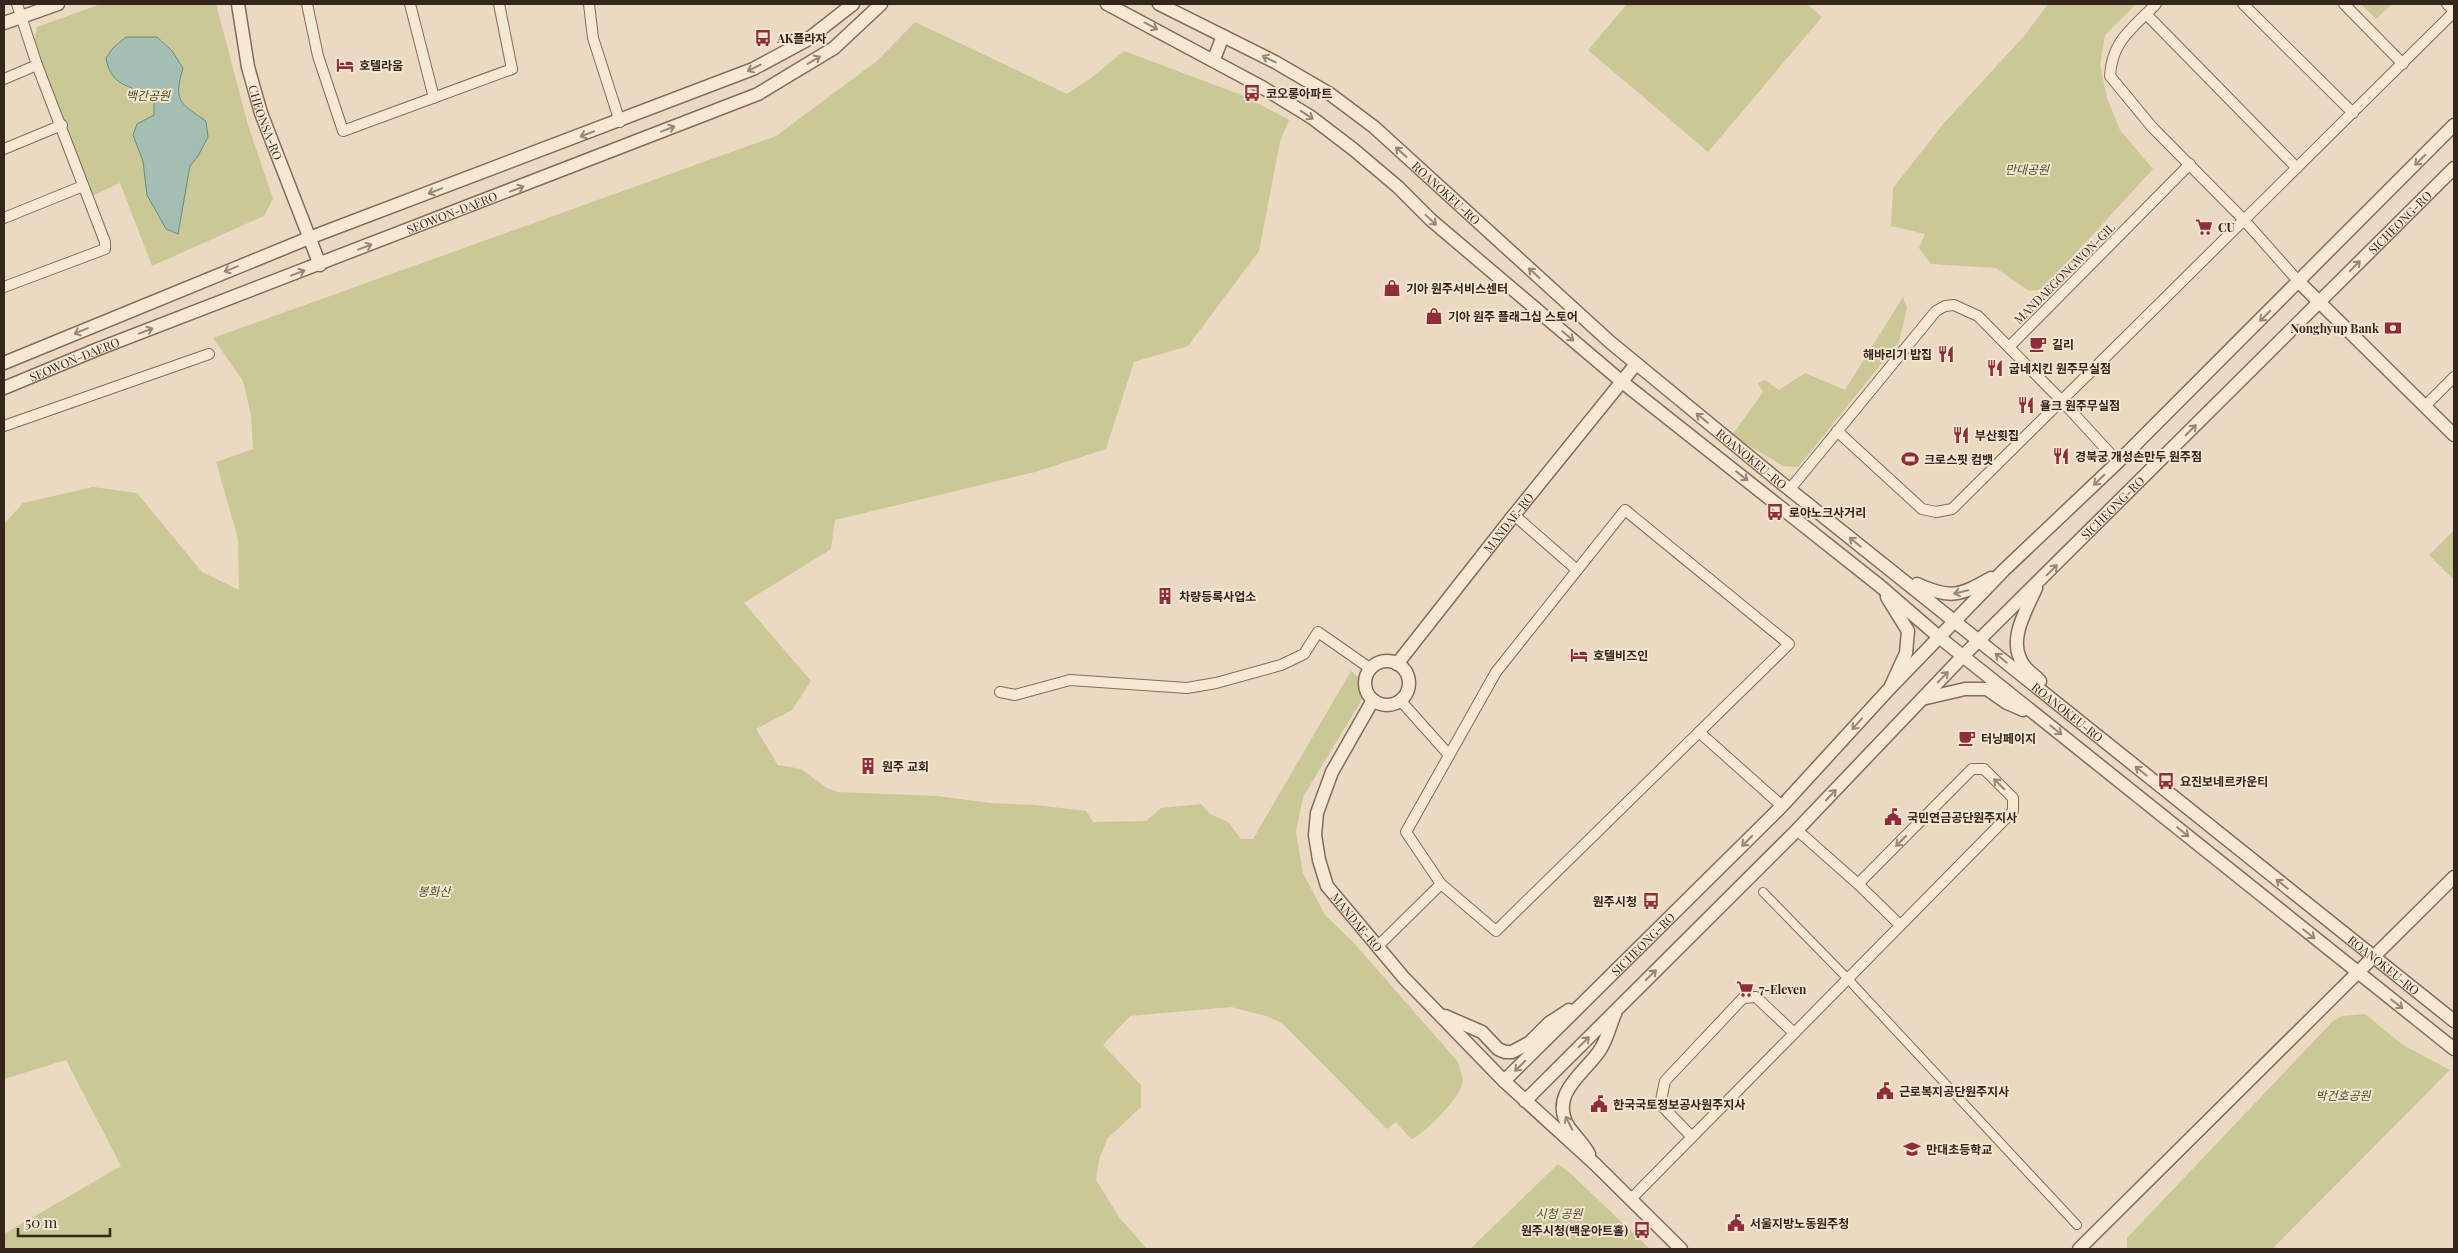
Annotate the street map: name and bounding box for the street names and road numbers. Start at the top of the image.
street label: CHEONSA-RO [245,83,286,162]
street label: ROANOKEU-RO [1409,158,1484,228]
street label: SICHEONG-RO [2364,187,2435,257]
street label: SEOWON-DAERO [404,188,500,237]
street label: MANDAEGONGWON-GIL [2010,219,2118,327]
street label: SEOWON-DAERO [27,333,122,385]
street label: ROANOKEU-RO [1713,425,1790,492]
street label: SICHEONG-RO [2077,472,2148,543]
street label: MANDAE-RO [1480,489,1537,556]
street label: ROANOKEU-RO [2029,678,2107,745]
street label: MANDAE-RO [1328,889,1386,955]
street label: SICHEONG-RO [1607,909,1678,979]
street label: ROANOKEU-RO [2345,931,2423,998]

